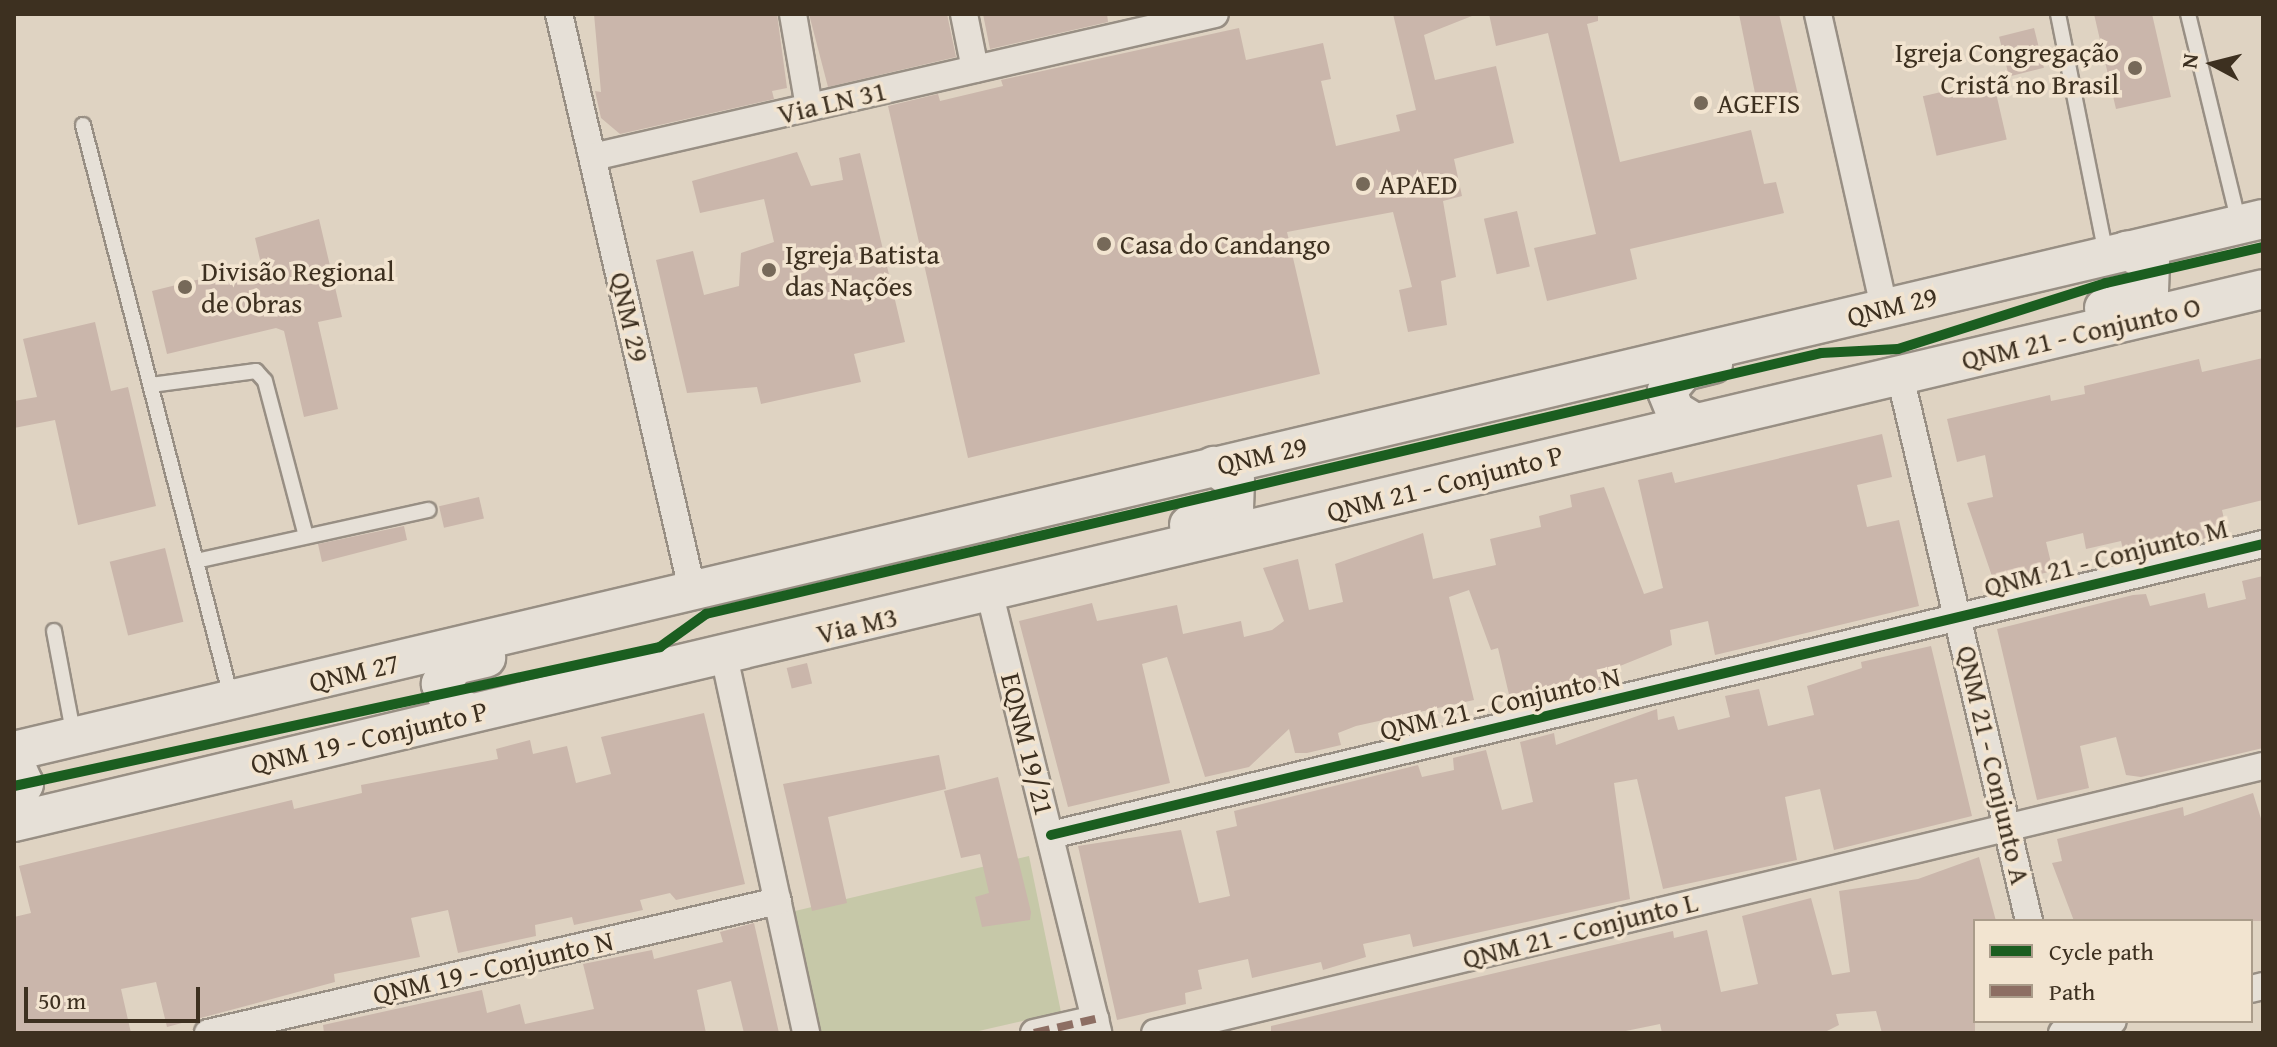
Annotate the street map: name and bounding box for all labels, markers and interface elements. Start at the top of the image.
north arrow [2173,24,2253,104]
place label: Igreja Congregação Cristã no Brasil [1895,35,2119,101]
text: N [2172,52,2206,70]
marker: Igreja Congregação Cristã no Brasil [2126,59,2144,77]
street label: Via LN 31 [774,73,890,131]
place label: AGEFIS [1717,86,1800,120]
marker: AGEFIS [1692,94,1710,112]
place label: APAED [1379,167,1458,201]
marker: APAED [1354,175,1372,193]
place label: Casa do Candango [1120,227,1331,261]
marker: Casa do Candango [1095,235,1113,253]
place label: Igreja Batista das Nações [785,237,940,303]
place label: Divisão Regional de Obras [201,254,395,320]
marker: Igreja Batista das Nações [760,261,778,279]
street label: QNM 29 [603,269,657,365]
marker: Divisão Regional de Obras [176,278,194,296]
street label: QNM 29 [1844,279,1940,333]
street label: QNM 21 - Conjunto O [1958,289,2204,377]
street label: QNM 29 [1214,428,1310,482]
street label: QNM 21 - Conjunto P [1323,437,1567,529]
street label: QNM 21 - Conjunto M [1981,510,2231,604]
street label: Via M3 [813,599,901,651]
street label: QNM 21 - Conjunto A [1950,642,2038,888]
street label: QNM 27 [306,645,402,699]
street label: QNM 21 - Conjunto N [1377,659,1623,747]
street label: EQNM 19/21 [994,669,1062,819]
street label: QNM 19 - Conjunto P [247,693,491,781]
street label: QNM 21 - Conjunto L [1459,885,1701,975]
legend [1973,919,2253,1023]
street label: QNM 19 - Conjunto N [370,923,616,1011]
text: Cycle path [2049,934,2154,969]
scale bar [28,971,204,1021]
text: Path [2049,974,2095,1009]
text: 50 m [38,983,86,1018]

